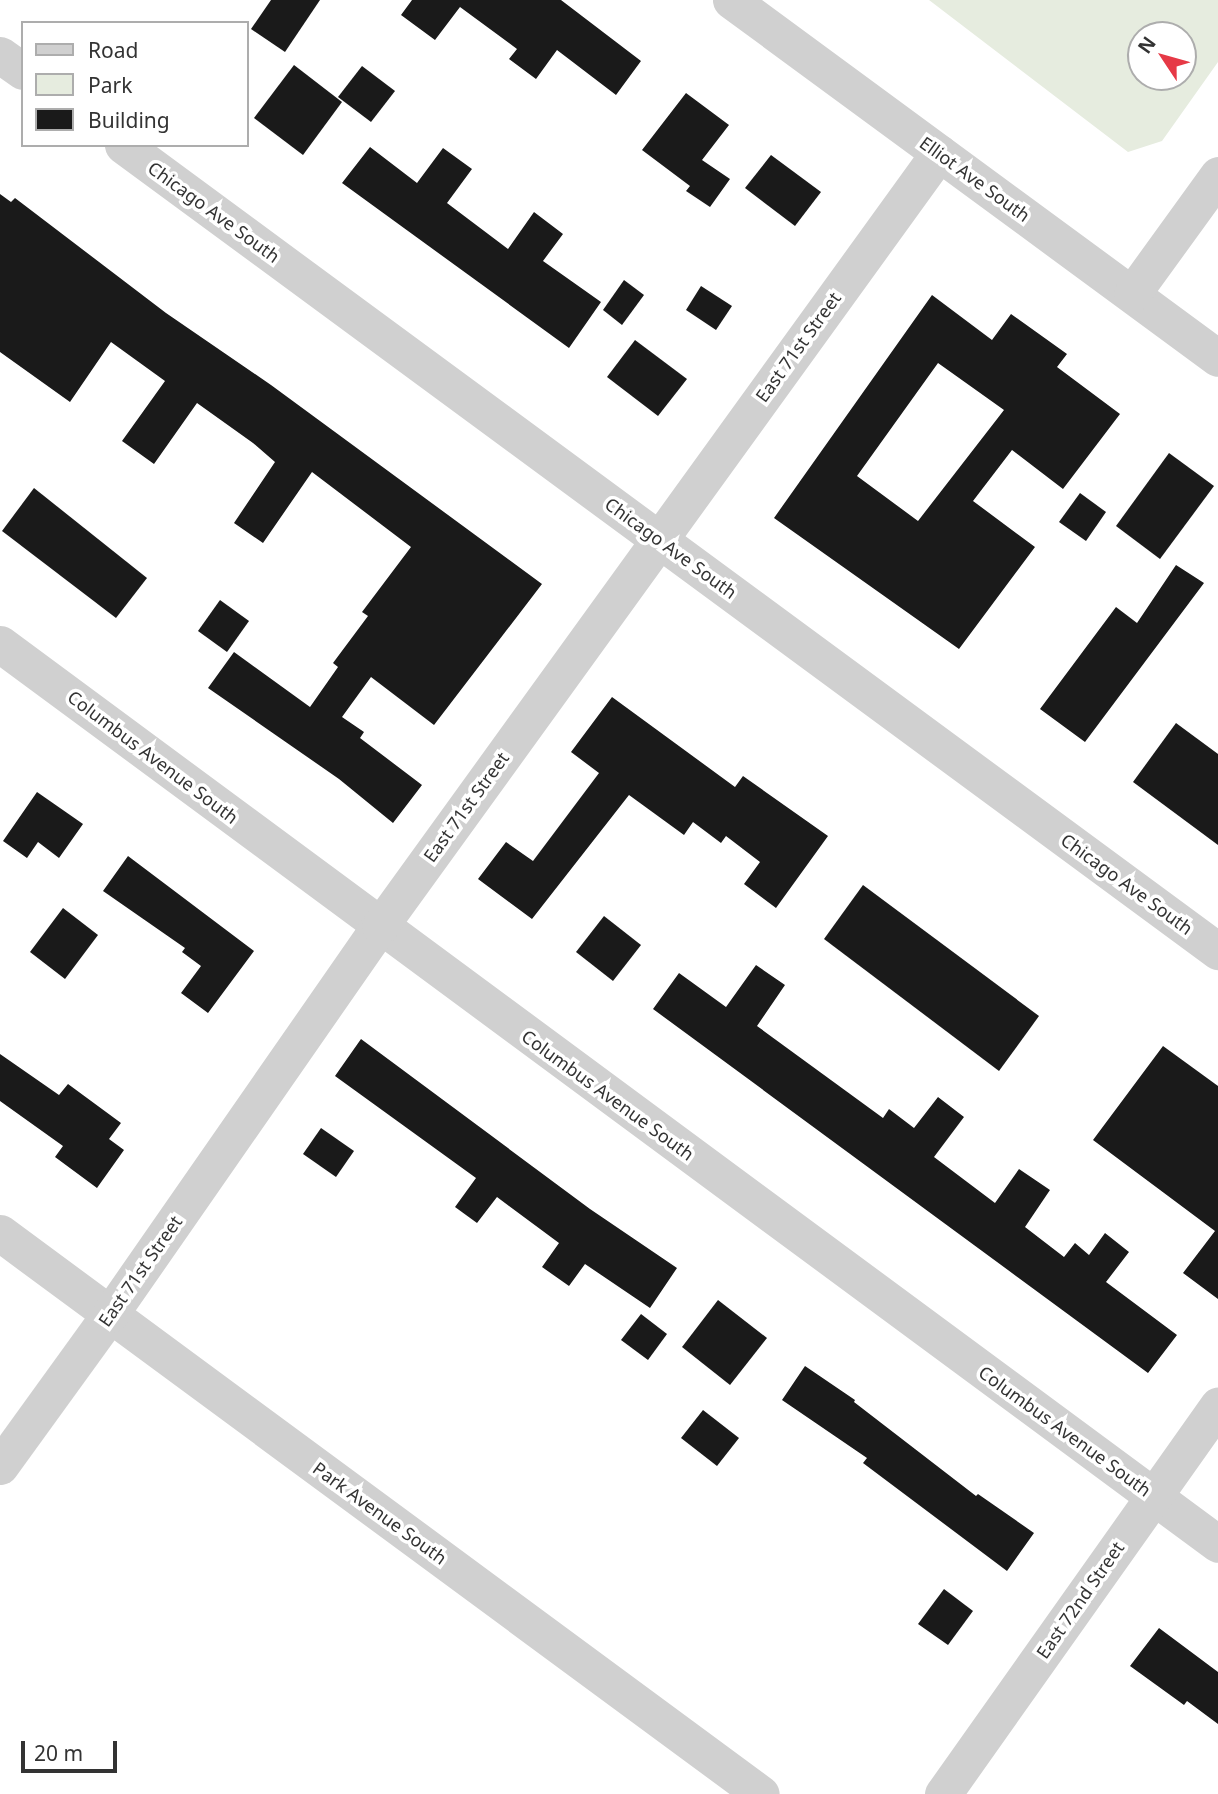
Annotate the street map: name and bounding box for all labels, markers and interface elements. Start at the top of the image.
legend [21,21,248,147]
north arrow [1127,21,1197,91]
text: N [1132,31,1162,59]
text: Road [88,36,138,64]
text: Park [88,71,132,99]
text: Building [88,106,170,134]
street label: Elliot Ave South [916,132,1034,226]
street label: Chicago Ave South [144,157,284,267]
street label: East 71st Street [751,288,845,406]
street label: Chicago Ave South [601,493,741,603]
street label: Columbus Avenue South [64,686,242,828]
street label: East 71st Street [419,748,513,866]
street label: Chicago Ave South [1057,829,1197,939]
street label: Columbus Avenue South [518,1025,698,1165]
street label: East 71st Street [94,1211,186,1331]
street label: Columbus Avenue South [975,1361,1155,1501]
street label: Park Avenue South [309,1457,451,1569]
street label: East 72nd Street [1032,1537,1128,1663]
scale bar [24,1728,121,1772]
text: 20 m [34,1739,83,1767]

